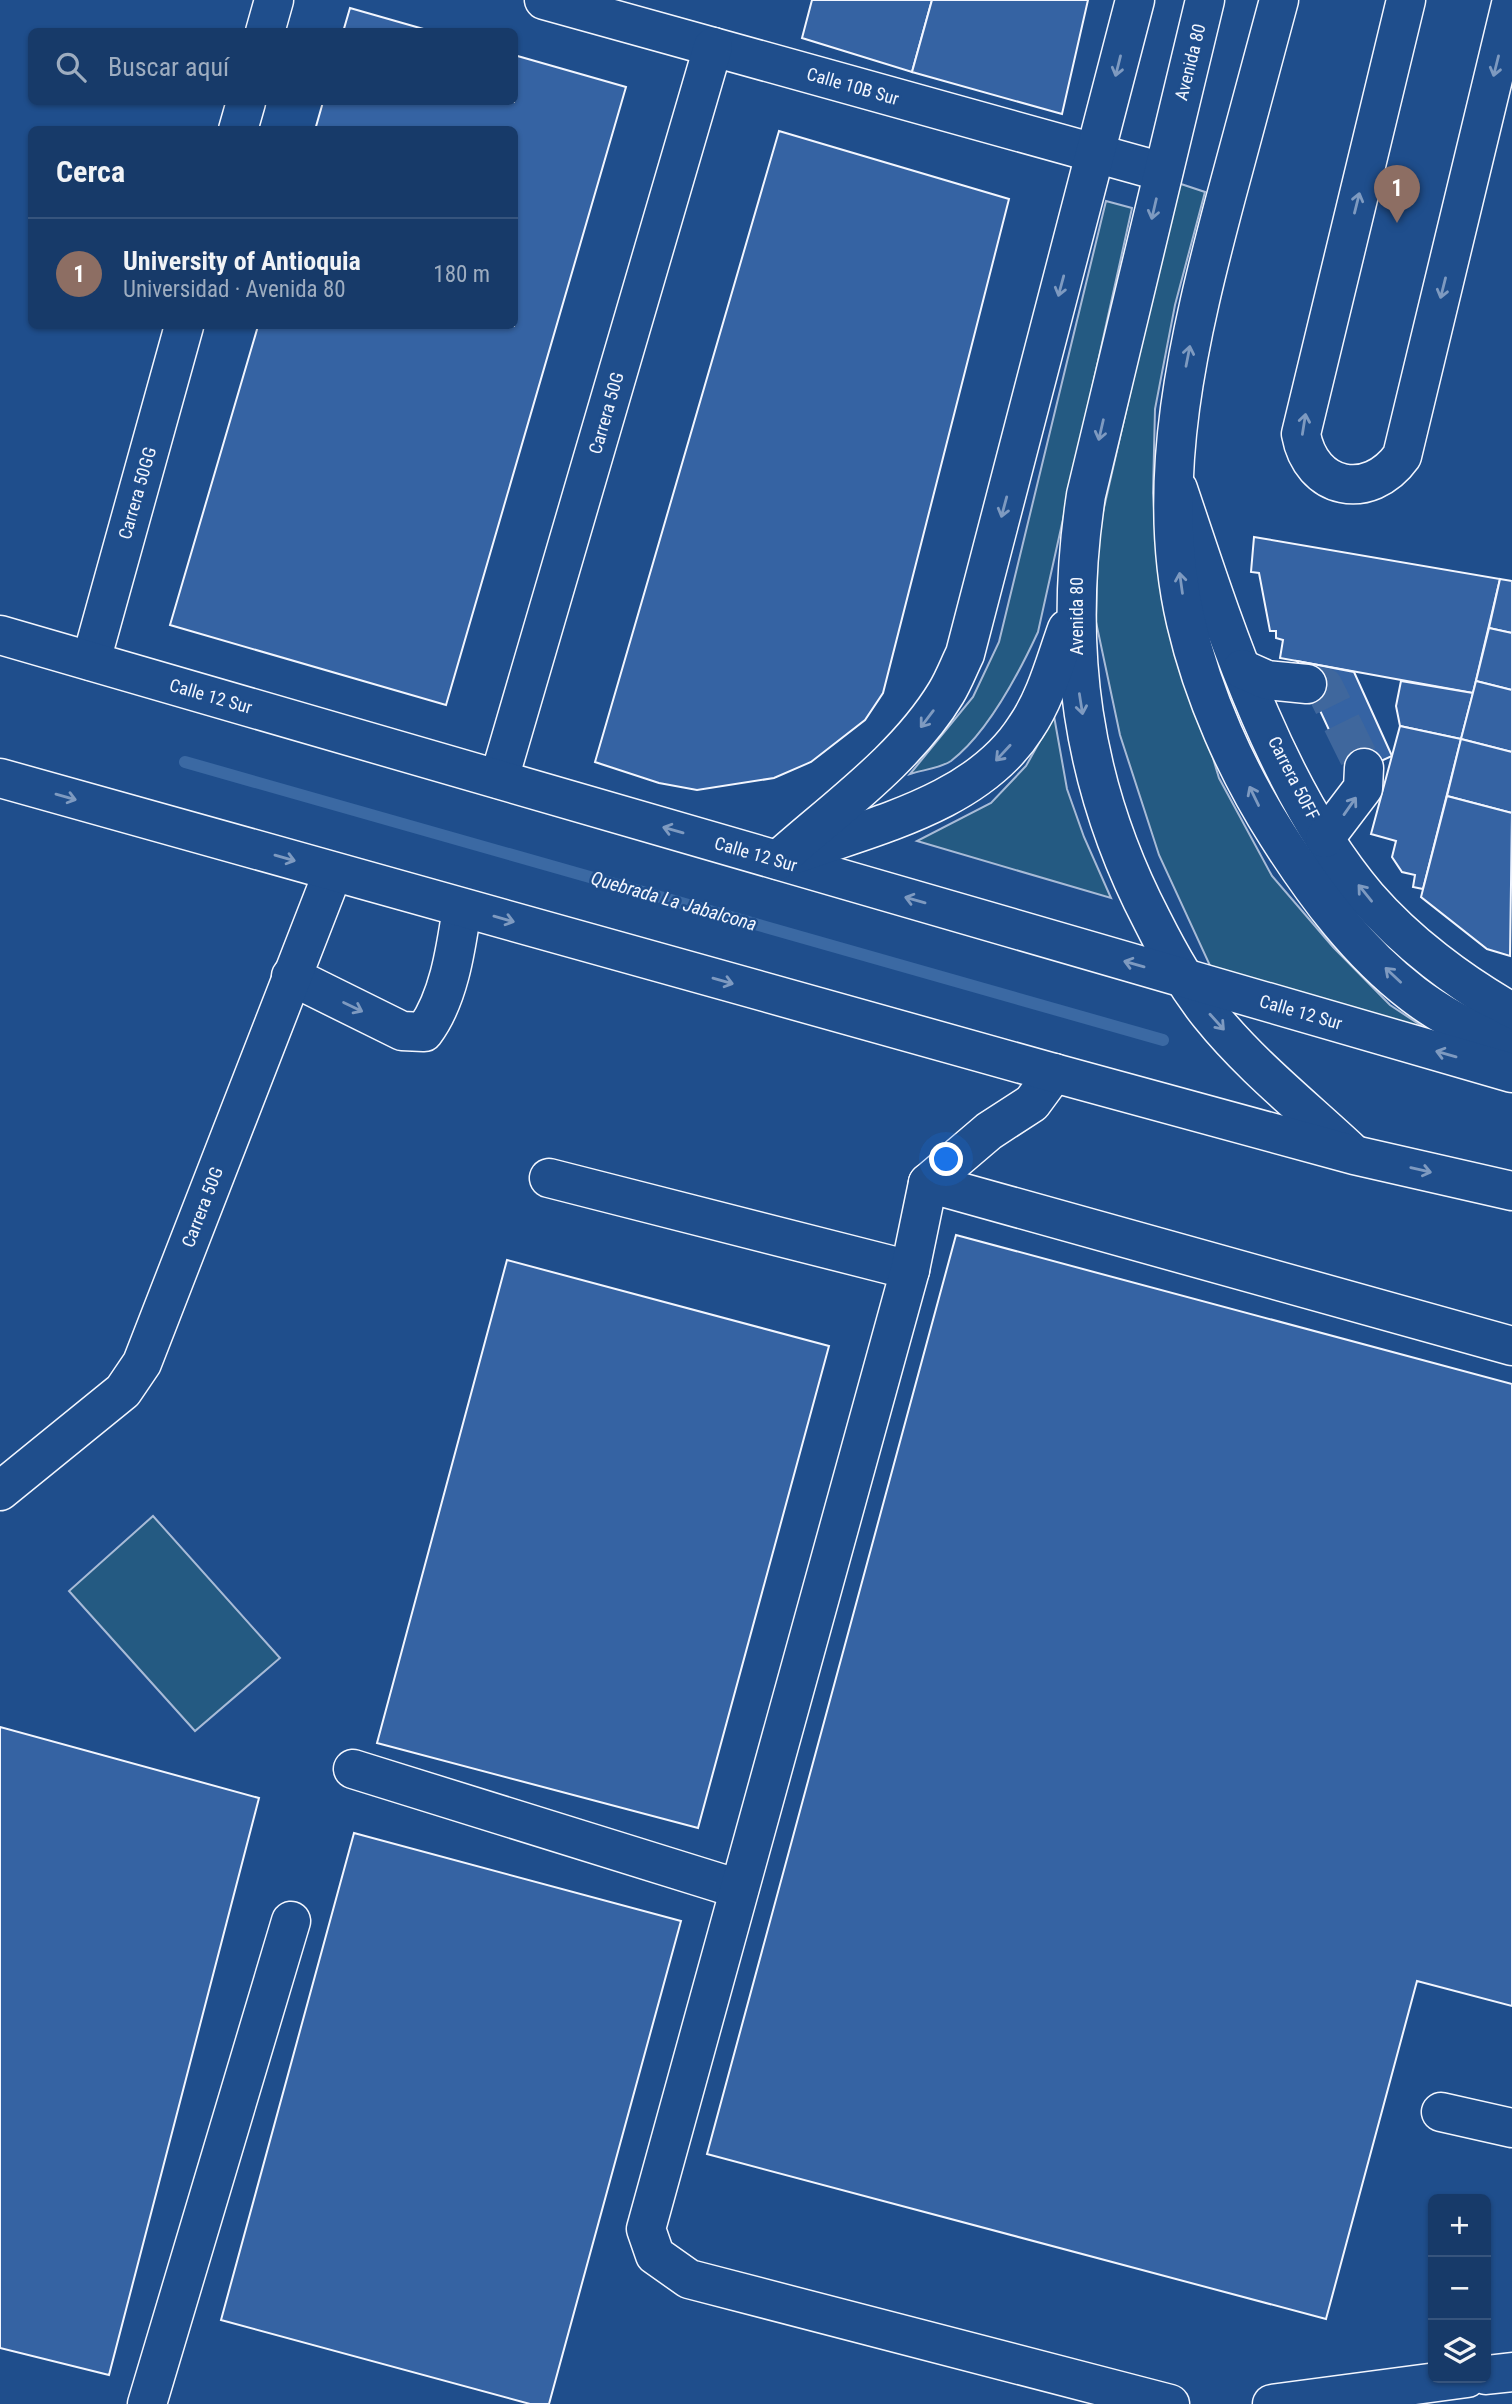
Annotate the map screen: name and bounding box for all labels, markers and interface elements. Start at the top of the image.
street label: Avenida 80 [1170,21,1210,103]
search box [28,28,518,105]
icon: search [52,48,90,86]
text: Buscar aquí [108,52,229,82]
one-way arrow [1111,54,1124,77]
one-way arrow [1489,54,1502,77]
street label: Calle 10B Sur [804,63,902,109]
text: Cerca [56,154,125,189]
pin: 1 [1374,165,1420,223]
one-way arrow [1350,192,1364,215]
one-way arrow [1147,197,1160,220]
text: University of Antioquia [123,246,361,276]
text: 1 [73,261,85,288]
text: 180 m [433,261,490,288]
one-way arrow [1054,275,1067,297]
text: Universidad · Avenida 80 [123,276,346,303]
one-way arrow [1436,276,1449,298]
one-way arrow [1182,345,1195,368]
street label: Carrera 50G [584,370,628,456]
one-way arrow [1298,413,1311,436]
one-way arrow [1094,419,1107,441]
street label: Carrera 50GG [114,444,160,542]
one-way arrow [997,495,1010,517]
one-way arrow [1174,572,1187,595]
street label: Avenida 80 [1066,577,1087,655]
street label: Calle 12 Sur [167,674,255,718]
one-way arrow [1074,692,1087,715]
one-way arrow [920,709,935,727]
street label: Carrera 50FF [1264,733,1324,824]
one-way arrow [994,744,1011,761]
one-way arrow [1247,786,1261,807]
one-way arrow [55,791,77,804]
one-way arrow [1343,797,1357,816]
one-way arrow [663,823,685,836]
street label: Calle 12 Sur [712,832,800,876]
one-way arrow [273,852,296,865]
water label: Quebrada La Jabalcona [588,866,760,936]
one-way arrow [1357,884,1372,902]
one-way arrow [905,893,927,906]
one-way arrow [493,914,515,927]
one-way arrow [1123,956,1145,969]
one-way arrow [1384,967,1402,983]
one-way arrow [712,975,734,988]
street label: Calle 12 Sur [1257,990,1345,1034]
one-way arrow [342,1000,362,1014]
one-way arrow [1209,1013,1225,1031]
one-way arrow [1436,1047,1458,1060]
your location [929,1142,963,1176]
street label: Carrera 50G [177,1164,227,1250]
one-way arrow [1409,1164,1432,1178]
map controls [1428,2194,1491,2383]
button: + [1428,2194,1491,2257]
button: − [1428,2257,1491,2320]
button: layers [1428,2320,1491,2383]

